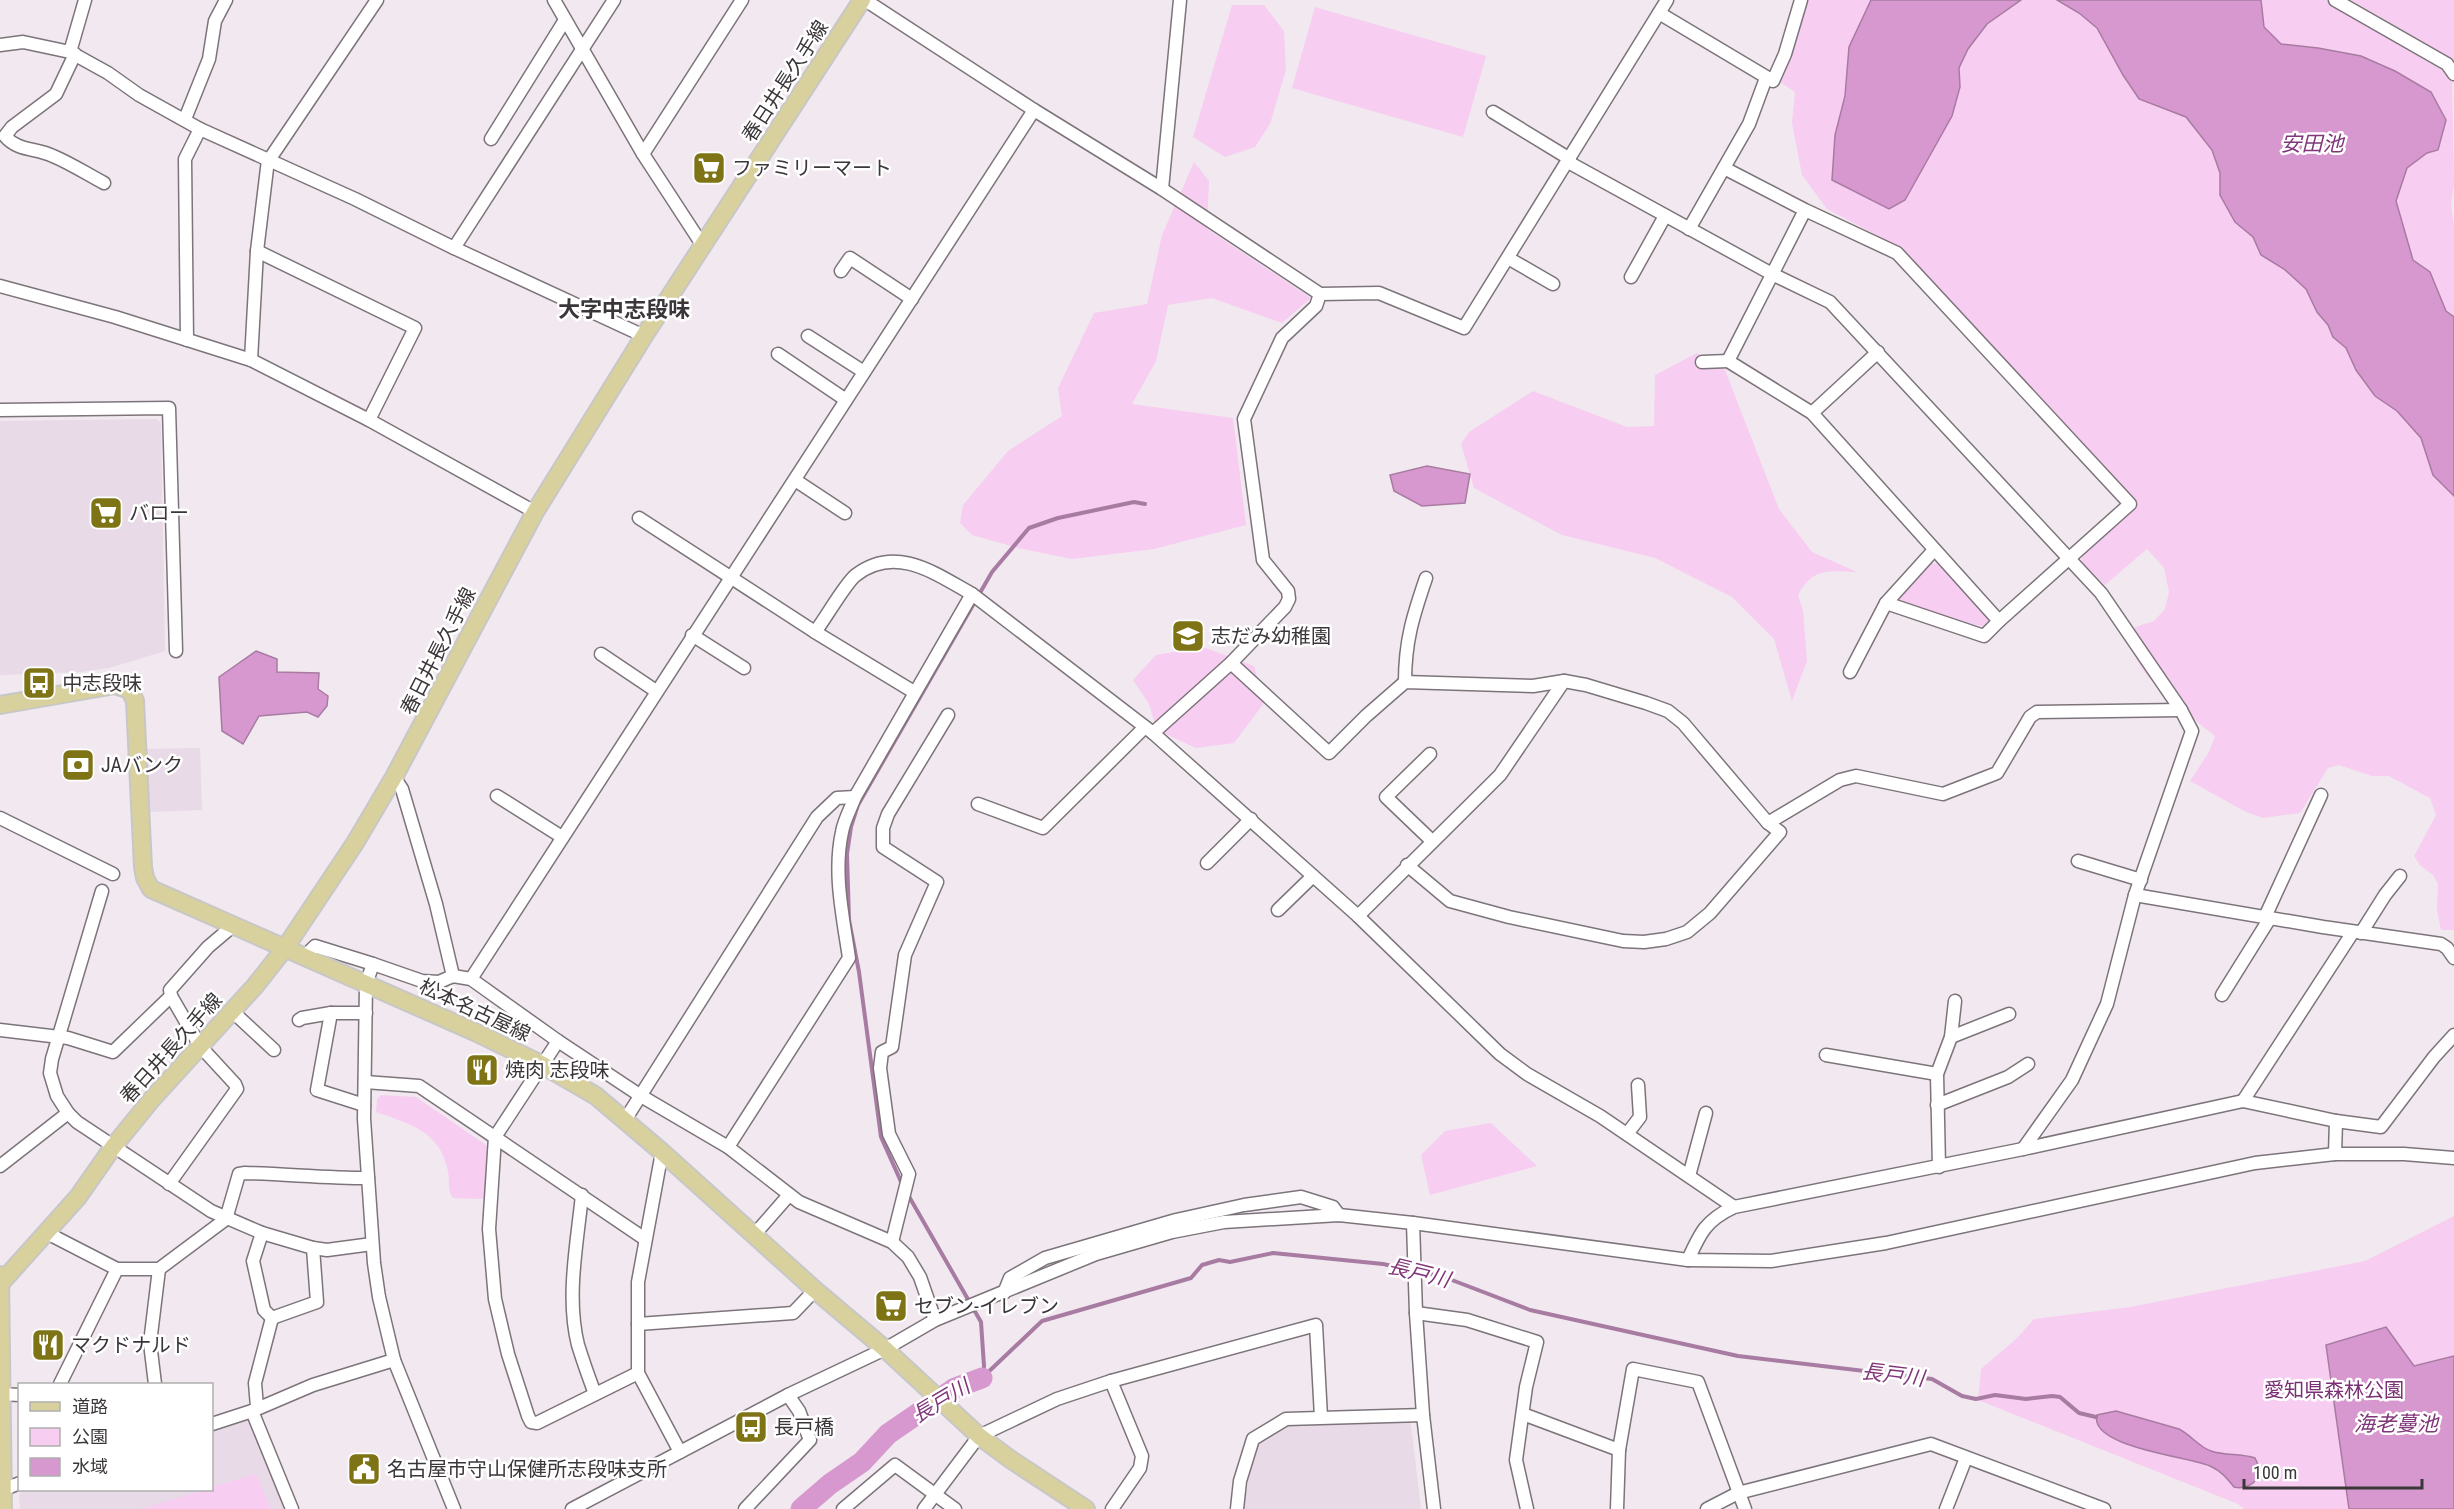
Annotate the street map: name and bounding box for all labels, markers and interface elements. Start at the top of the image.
street label: 春日井長久手線 [737,16,833,146]
water label: 安田池 [2281,132,2345,156]
supermarket icon: ファミリーマート [691,150,727,186]
place label: ファミリーマート [732,156,892,180]
district label: 大字中志段味 [558,297,690,322]
supermarket icon: バロー [88,495,124,531]
place label: バロー [129,501,189,525]
street label: 春日井長久手線 [396,583,480,719]
school or university icon: 志だみ幼稚園 [1170,618,1206,654]
place label: 志だみ幼稚園 [1211,624,1331,648]
bus stop icon: 中志段味 [21,665,57,701]
place label: 中志段味 [62,671,142,695]
bank icon: JAバンク [60,747,96,783]
place label: JAバンク [101,753,183,777]
street label: 松本名古屋線 [416,974,534,1046]
street label: 春日井長久手線 [115,988,227,1108]
restaurant icon: 焼肉 志段味 [464,1052,500,1088]
place label: 焼肉 志段味 [505,1058,610,1082]
water label: 長戸川 [1386,1254,1454,1293]
supermarket icon: セブン-イレブン [873,1288,909,1324]
place label: セブン-イレブン [914,1294,1059,1318]
restaurant icon: マクドナルド [30,1327,66,1363]
place label: マクドナルド [71,1333,191,1357]
water label: 長戸川 [1860,1359,1928,1391]
water label: 長戸川 [908,1373,976,1428]
park label: 愛知県森林公園 [2264,1378,2404,1402]
legend [18,1383,213,1491]
text: 道路 [72,1396,108,1417]
bus stop icon: 長戸橋 [733,1409,769,1445]
water label: 海老蔓池 [2354,1412,2440,1436]
place label: 長戸橋 [774,1415,834,1439]
text: 公園 [72,1426,108,1447]
public building icon: 名古屋市守山保健所志段味支所 [346,1451,382,1487]
scale bar [2244,1452,2422,1490]
text: 水域 [72,1456,108,1477]
place label: 名古屋市守山保健所志段味支所 [387,1457,667,1481]
text: 100 m [2253,1462,2297,1483]

